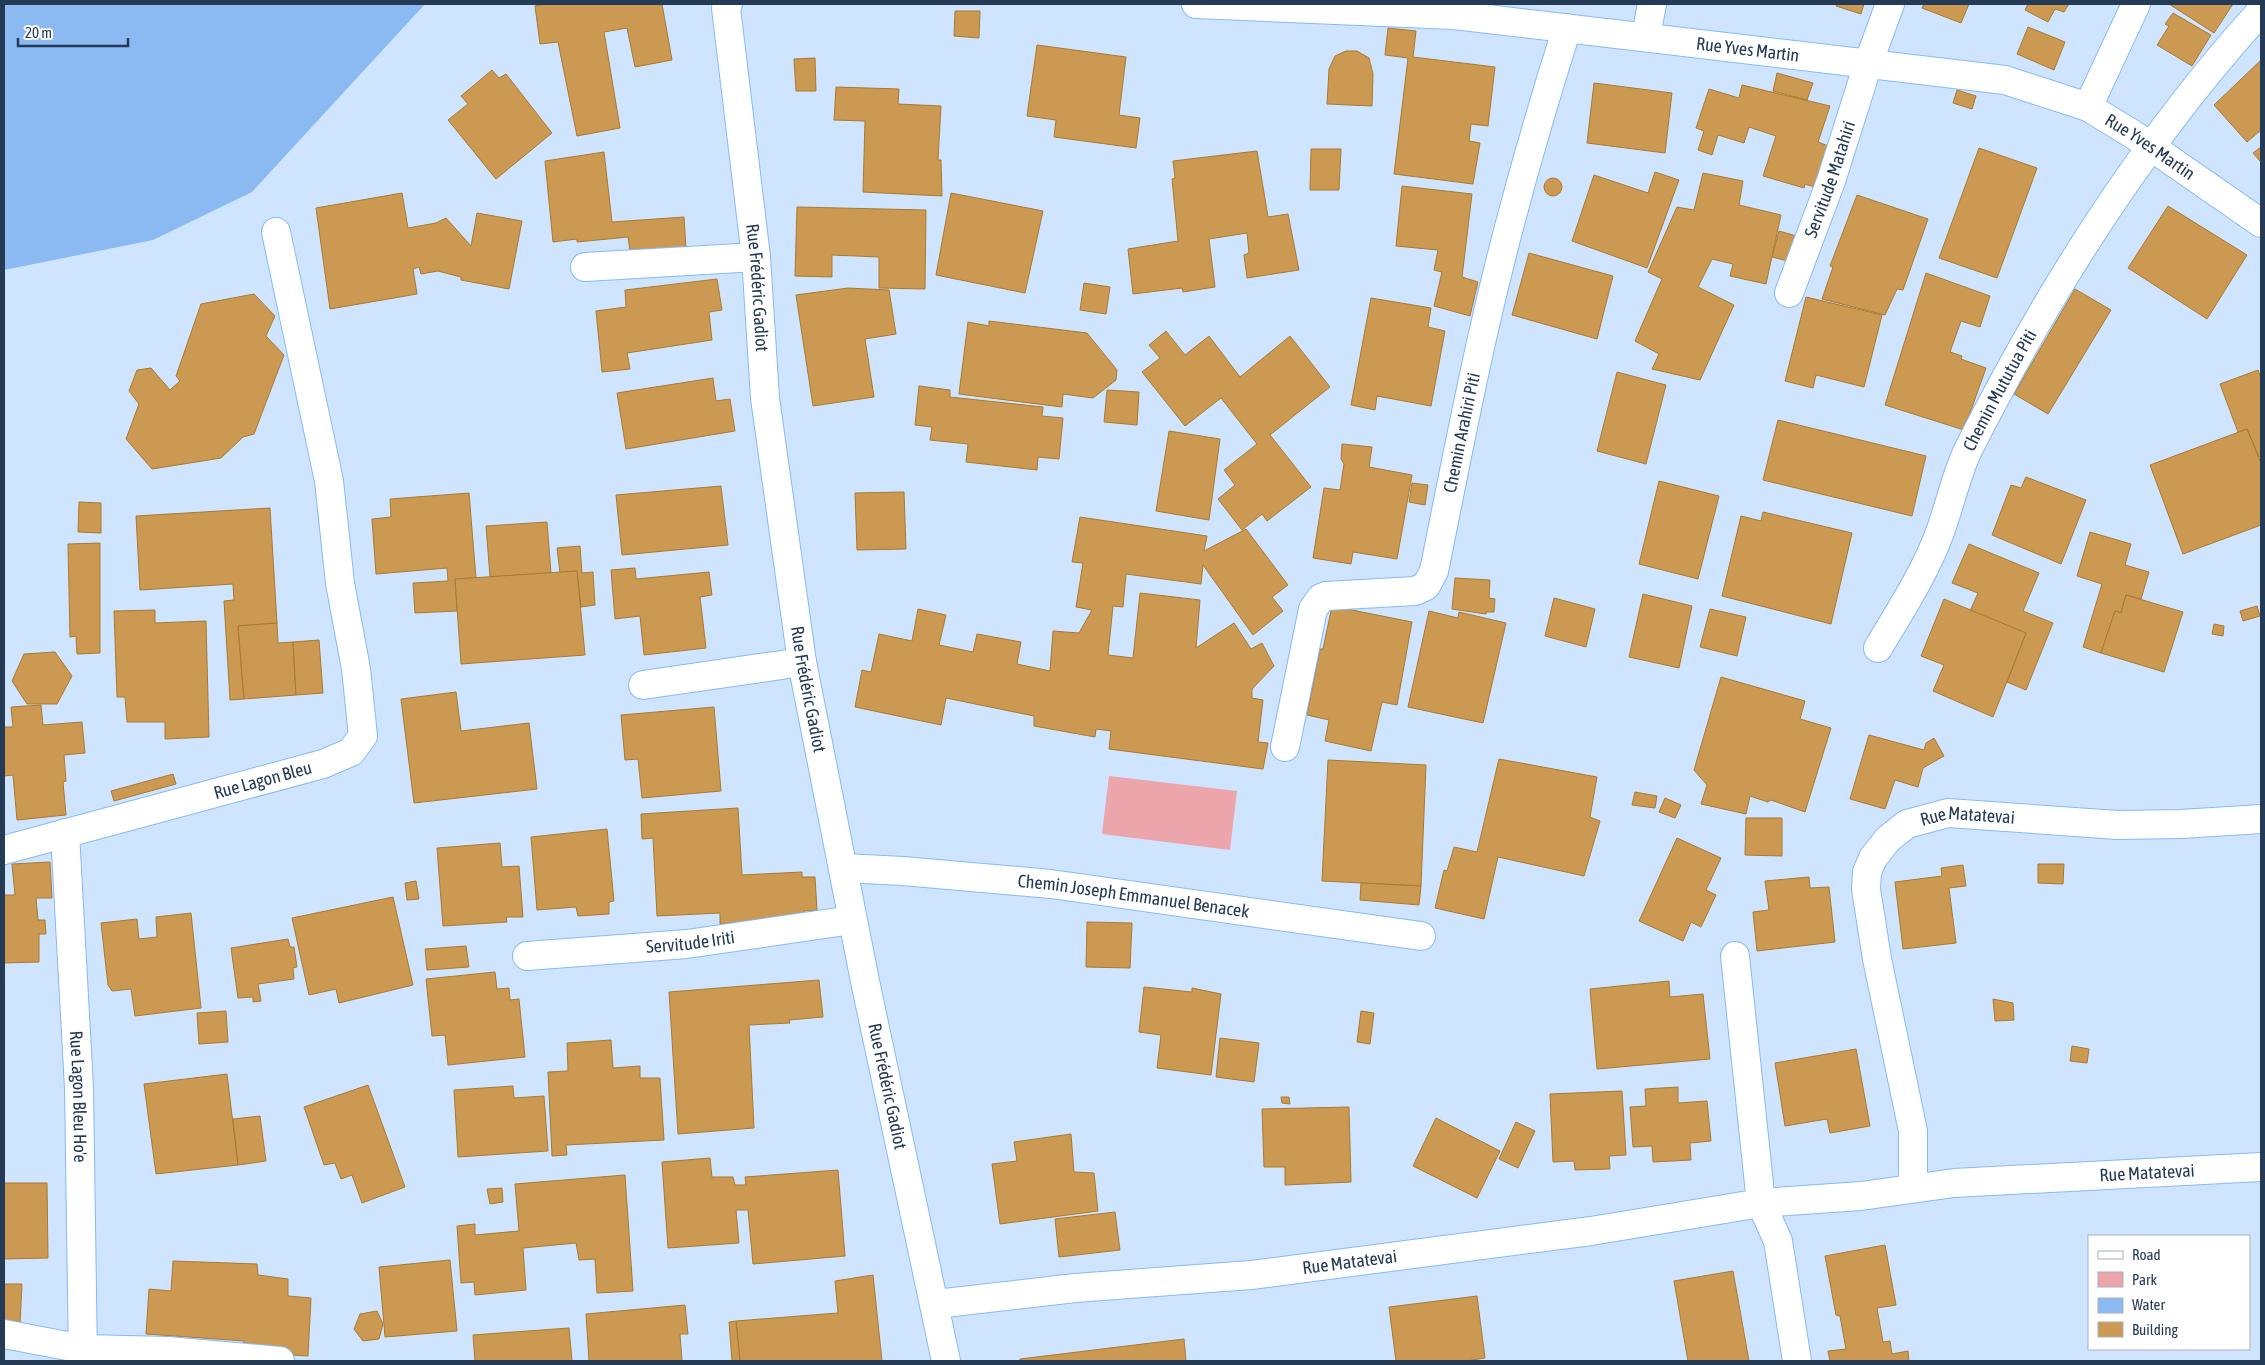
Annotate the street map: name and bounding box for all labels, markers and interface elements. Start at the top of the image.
scale bar [18,15,128,47]
text: 20 m [25,24,52,41]
street label: Rue Yves Martin [1695,33,1801,66]
street label: Rue Yves Martin [2101,109,2199,184]
street label: Servitude Matahiri [1800,118,1859,240]
street label: Rue Frédéric Gadiot [742,223,773,352]
street label: Chemin Mututua Piti [1958,326,2041,454]
street label: Chemin Arahiri Piti [1439,371,1484,495]
street label: Rue Frédéric Gadiot [787,625,831,754]
street label: Rue Lagon Bleu [211,757,314,803]
street label: Rue Matatevai [1918,802,2015,830]
street label: Chemin Joseph Emmanuel Benacek [1017,870,1251,922]
street label: Servitude Iriti [645,926,736,957]
street label: Rue Frédéric Gadiot [864,1021,912,1151]
street label: Rue Lagon Bleu Ho'e [66,1030,91,1163]
street label: Rue Matatevai [2099,1159,2195,1185]
legend [2088,1235,2250,1350]
street label: Rue Matatevai [1301,1245,1398,1278]
text: Road [2132,1246,2161,1263]
text: Park [2132,1271,2157,1288]
text: Water [2132,1296,2165,1313]
text: Building [2132,1321,2178,1338]

